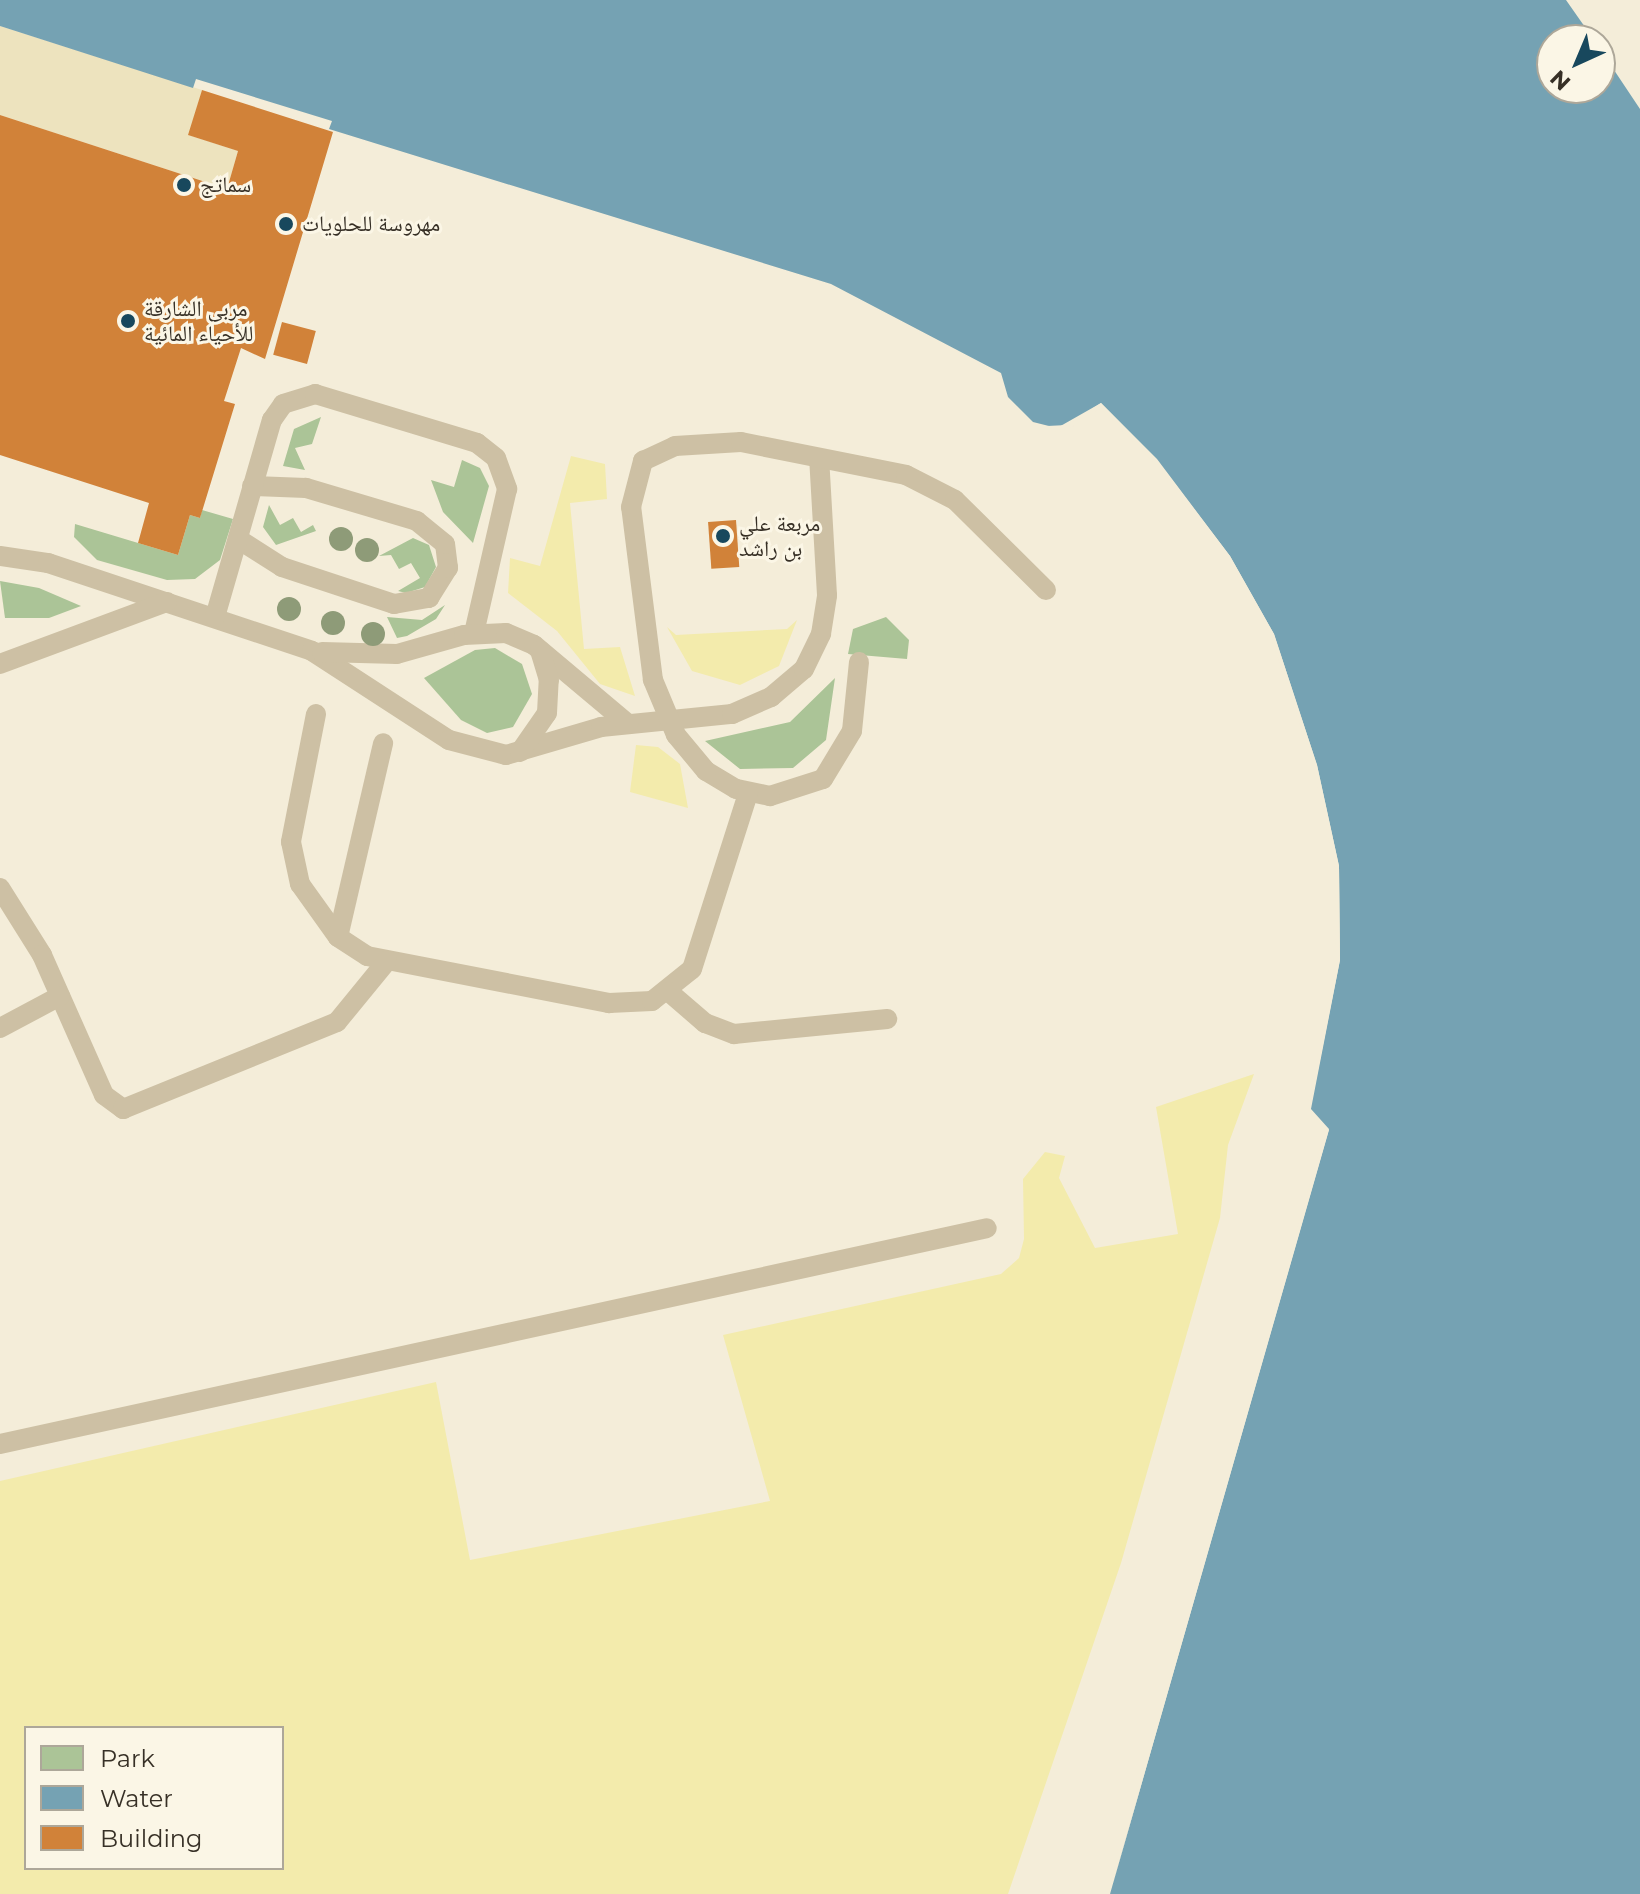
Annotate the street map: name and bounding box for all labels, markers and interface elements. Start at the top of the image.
north arrow [1536,24,1616,104]
text: N [1545,64,1576,96]
place label: سماتج [200,172,251,198]
marker: سماتج [175,176,193,194]
place label: مهروسة للحلويات [302,211,440,237]
marker: مهروسة للحلويات [277,215,295,233]
place label: مربى الشارقة للأحياء المائية [144,295,253,346]
marker: مربى الشارقة للأحياء المائية [119,312,137,330]
place label: مربعة علي بن راشد [739,510,820,562]
marker: مربعة علي بن راشد [714,527,732,545]
legend [24,1726,284,1870]
text: Park [100,1744,155,1773]
text: Water [100,1784,173,1813]
text: Building [100,1824,203,1853]

